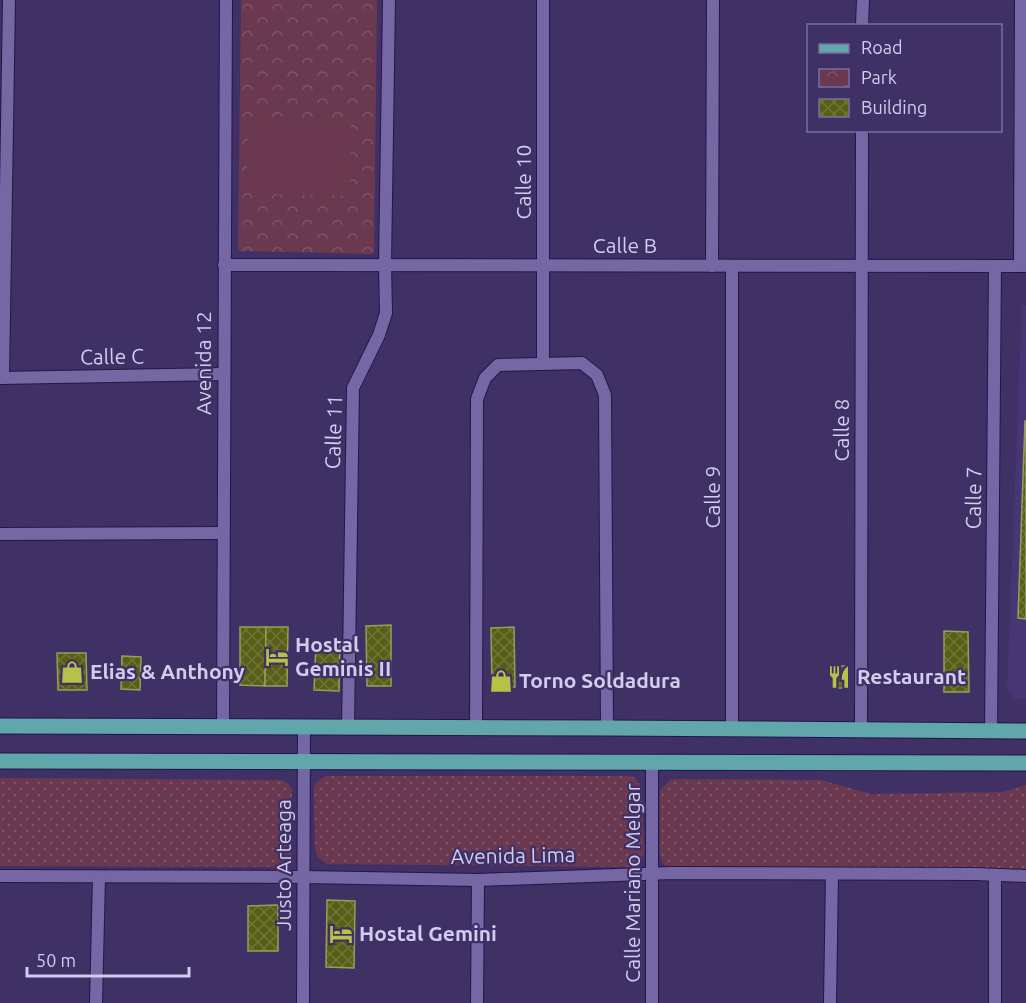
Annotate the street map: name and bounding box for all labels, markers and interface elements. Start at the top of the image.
legend [807,24,1002,132]
text: Road [861,37,903,57]
text: Park [861,67,897,87]
text: Building [861,97,927,117]
street label: Calle 10 [511,145,535,219]
street label: Calle B [593,233,657,257]
street label: Avenida 12 [191,311,215,415]
street label: Calle C [80,343,144,369]
street label: Calle 11 [320,394,346,470]
street label: Calle 8 [829,399,853,461]
street label: Calle 9 [700,466,724,528]
street label: Calle 7 [960,466,986,530]
place label: Hostal Geminis II [295,632,391,680]
hotel icon: Hostal Geminis II [264,644,290,670]
shop icon: Elias & Anthony [59,659,85,685]
place label: Elias & Anthony [90,659,245,683]
restaurant icon: Restaurant [826,664,852,690]
place label: Restaurant [857,664,966,688]
shop icon: Torno Soldadura [488,668,514,694]
place label: Torno Soldadura [519,668,681,692]
street label: Calle Mariano Melgar [620,783,644,983]
street label: Justo Arteaga [271,799,295,931]
street label: Avenida Lima [450,842,576,868]
hotel icon: Hostal Gemini [328,921,354,947]
place label: Hostal Gemini [359,921,497,945]
scale bar [27,940,189,978]
text: 50 m [36,950,76,970]

